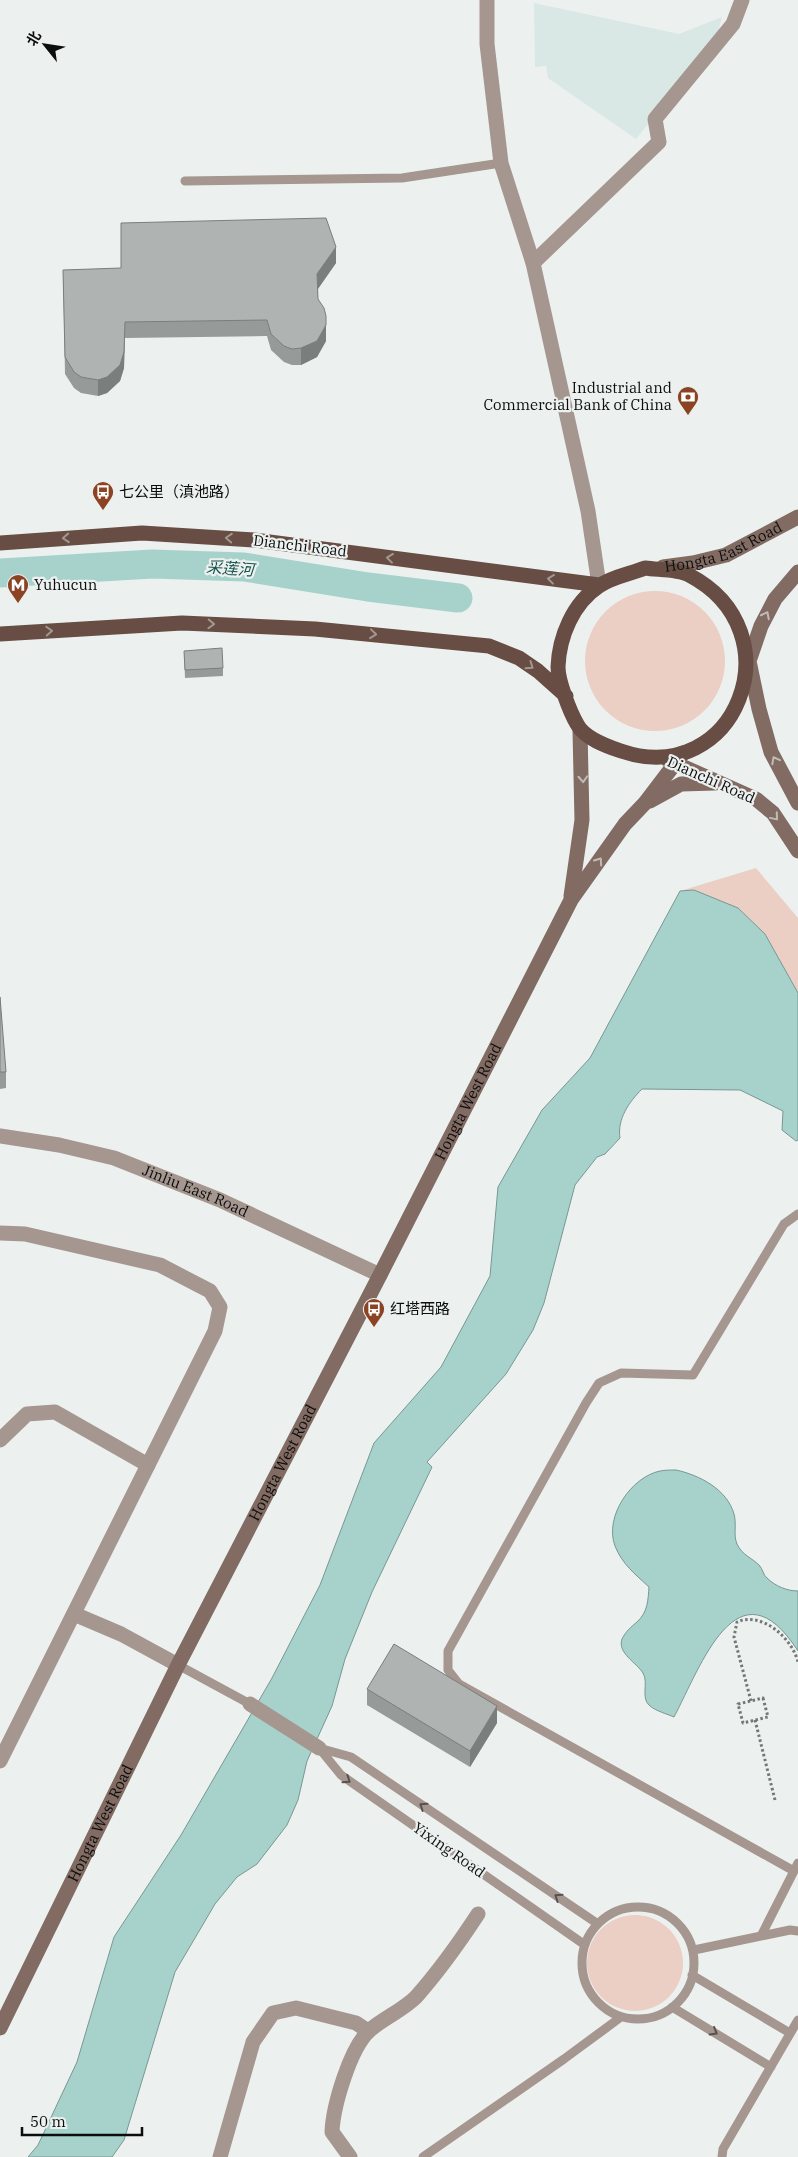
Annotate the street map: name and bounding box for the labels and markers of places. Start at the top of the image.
place label: Industrial and Commercial Bank of China [483,378,672,414]
bank icon: Industrial and Commercial Bank of China [676,385,700,416]
bus stop icon: 七公里（滇池路） [91,480,115,511]
place label: 七公里（滇池路） [119,482,239,501]
metro station icon: Yuhucun [6,573,30,604]
place label: Yuhucun [34,575,98,594]
bus stop icon: 红塔西路 [362,1297,386,1328]
place label: 红塔西路 [390,1299,450,1318]

